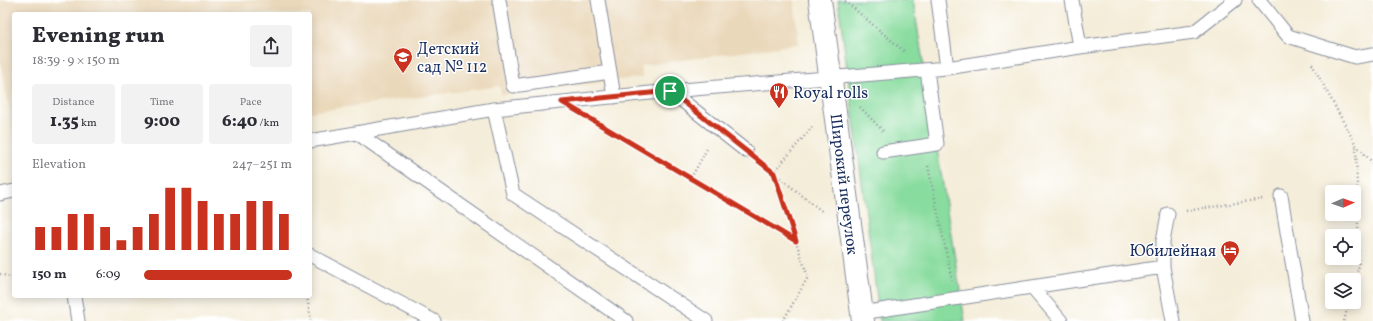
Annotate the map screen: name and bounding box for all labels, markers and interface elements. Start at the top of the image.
text: Evening run [32,21,165,52]
button: share [250,25,292,67]
place label: Детский сад № 112 [417,39,487,79]
school or university icon: Детский сад № 112 [392,46,414,74]
text: 18:39 · 9 × 150 m [32,52,120,70]
pin [653,74,687,108]
icon: arrive [659,80,681,102]
restaurant icon: Royal rolls [768,81,790,109]
place label: Royal rolls [793,83,868,105]
text: Distance [52,95,94,110]
text: Time [150,95,174,110]
text: Pace [240,95,262,110]
text: 1.35 [50,110,79,133]
text: 9:00 [144,110,180,133]
text: 6:40 [222,110,257,133]
street label: Широкий переулок [823,112,863,257]
text: km [79,116,97,131]
text: /km [257,116,279,131]
text: Elevation [32,156,86,174]
text: 247–251 m [232,156,292,174]
north arrow [1325,185,1361,221]
map controls [1325,185,1361,309]
button: locate [1325,229,1361,265]
hotel icon: Юбилейная [1219,239,1241,267]
place label: Юбилейная [1129,241,1216,263]
text: 150 m [32,266,67,284]
text: 6:09 [96,266,120,284]
button: layers [1325,273,1361,309]

